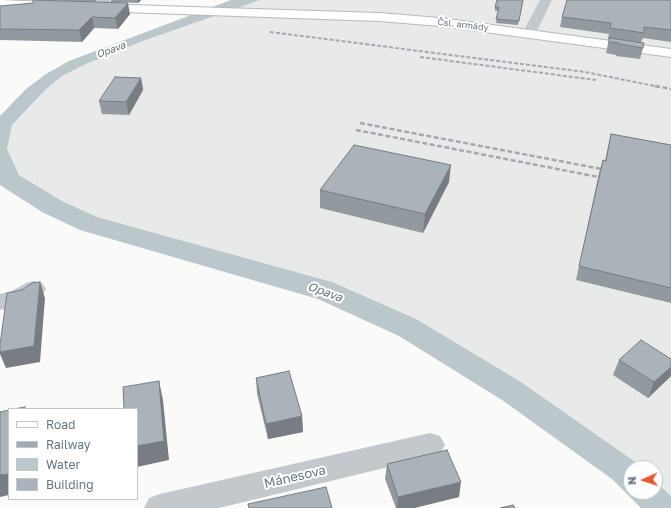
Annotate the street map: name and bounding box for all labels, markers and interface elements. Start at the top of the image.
street label: Čsl. armády [437,17,489,33]
water label: Opava [95,39,127,61]
water label: Opava [306,279,344,305]
legend [8,408,138,500]
text: Road [46,417,75,432]
text: Railway [46,437,91,452]
text: Water [46,457,80,472]
north arrow [623,460,663,500]
street label: Mánesova [263,462,327,492]
text: N [625,476,638,485]
text: Building [46,477,94,492]

